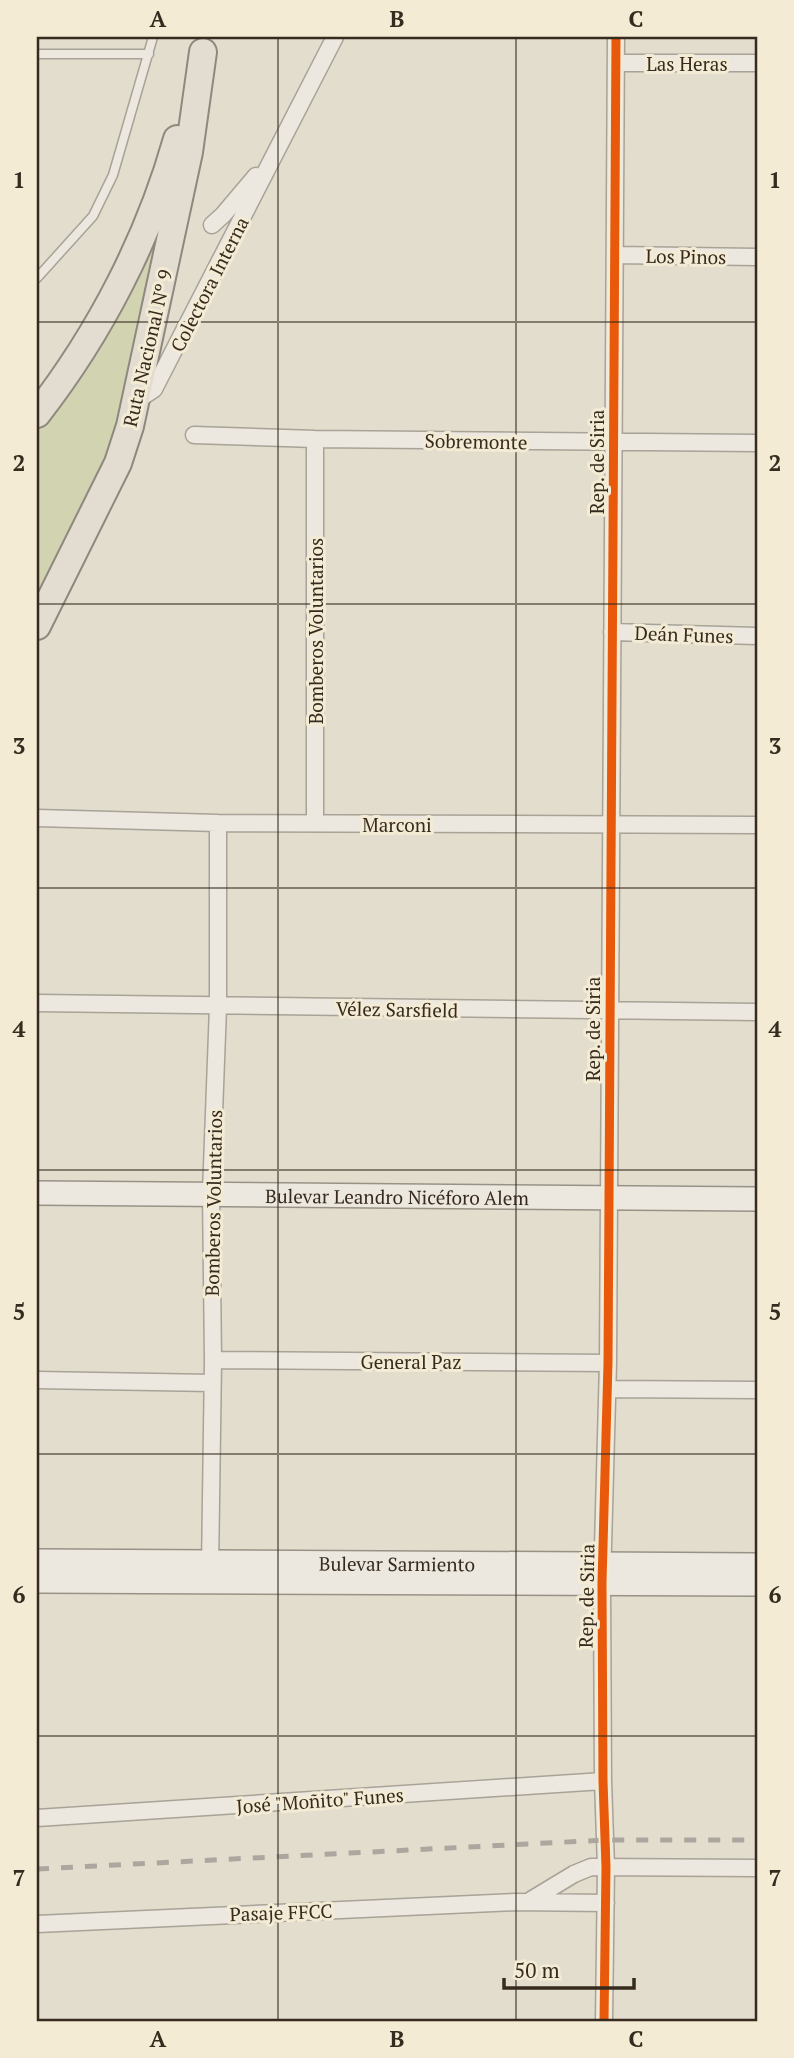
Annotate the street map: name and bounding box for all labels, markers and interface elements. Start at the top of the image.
text: A [150,3,167,34]
text: B [390,3,405,34]
text: C [629,3,644,34]
street label: Las Heras [646,51,728,76]
text: 1 [13,164,26,195]
text: 1 [769,164,782,195]
street label: Colectora Interna [164,212,254,356]
street label: Los Pinos [645,243,727,269]
street label: Ruta Nacional Nº 9 [117,267,177,429]
street label: Rep. de Siria [584,409,609,514]
street label: Sobremonte [424,428,528,454]
text: 2 [13,447,26,478]
text: 2 [769,447,782,478]
street label: Bomberos Voluntarios [303,538,328,724]
street label: Deán Funes [634,620,734,648]
text: 3 [13,730,26,761]
text: 3 [769,730,782,761]
street label: Marconi [362,812,432,837]
street label: Rep. de Siria [580,976,605,1081]
street label: Vélez Sarsfield [336,995,459,1023]
text: 4 [13,1013,26,1044]
text: 4 [769,1013,782,1044]
street label: Bomberos Voluntarios [199,1109,227,1297]
street label: Bulevar Leandro Nicéforo Alem [265,1182,530,1210]
text: 5 [13,1296,26,1327]
text: 5 [769,1296,782,1327]
street label: General Paz [361,1349,461,1374]
street label: Rep. de Siria [573,1543,599,1648]
street label: Bulevar Sarmiento [319,1550,475,1576]
text: 6 [13,1579,26,1610]
text: 6 [769,1579,782,1610]
street label: José "Moñito" Funes [235,1782,405,1818]
text: 7 [13,1862,26,1893]
text: 7 [769,1862,782,1893]
street label: Pasaje FFCC [229,1898,333,1926]
scale bar [504,1946,633,1990]
text: 50 m [514,1956,560,1984]
text: A [150,2023,167,2054]
text: B [390,2023,405,2054]
text: C [629,2023,644,2054]

